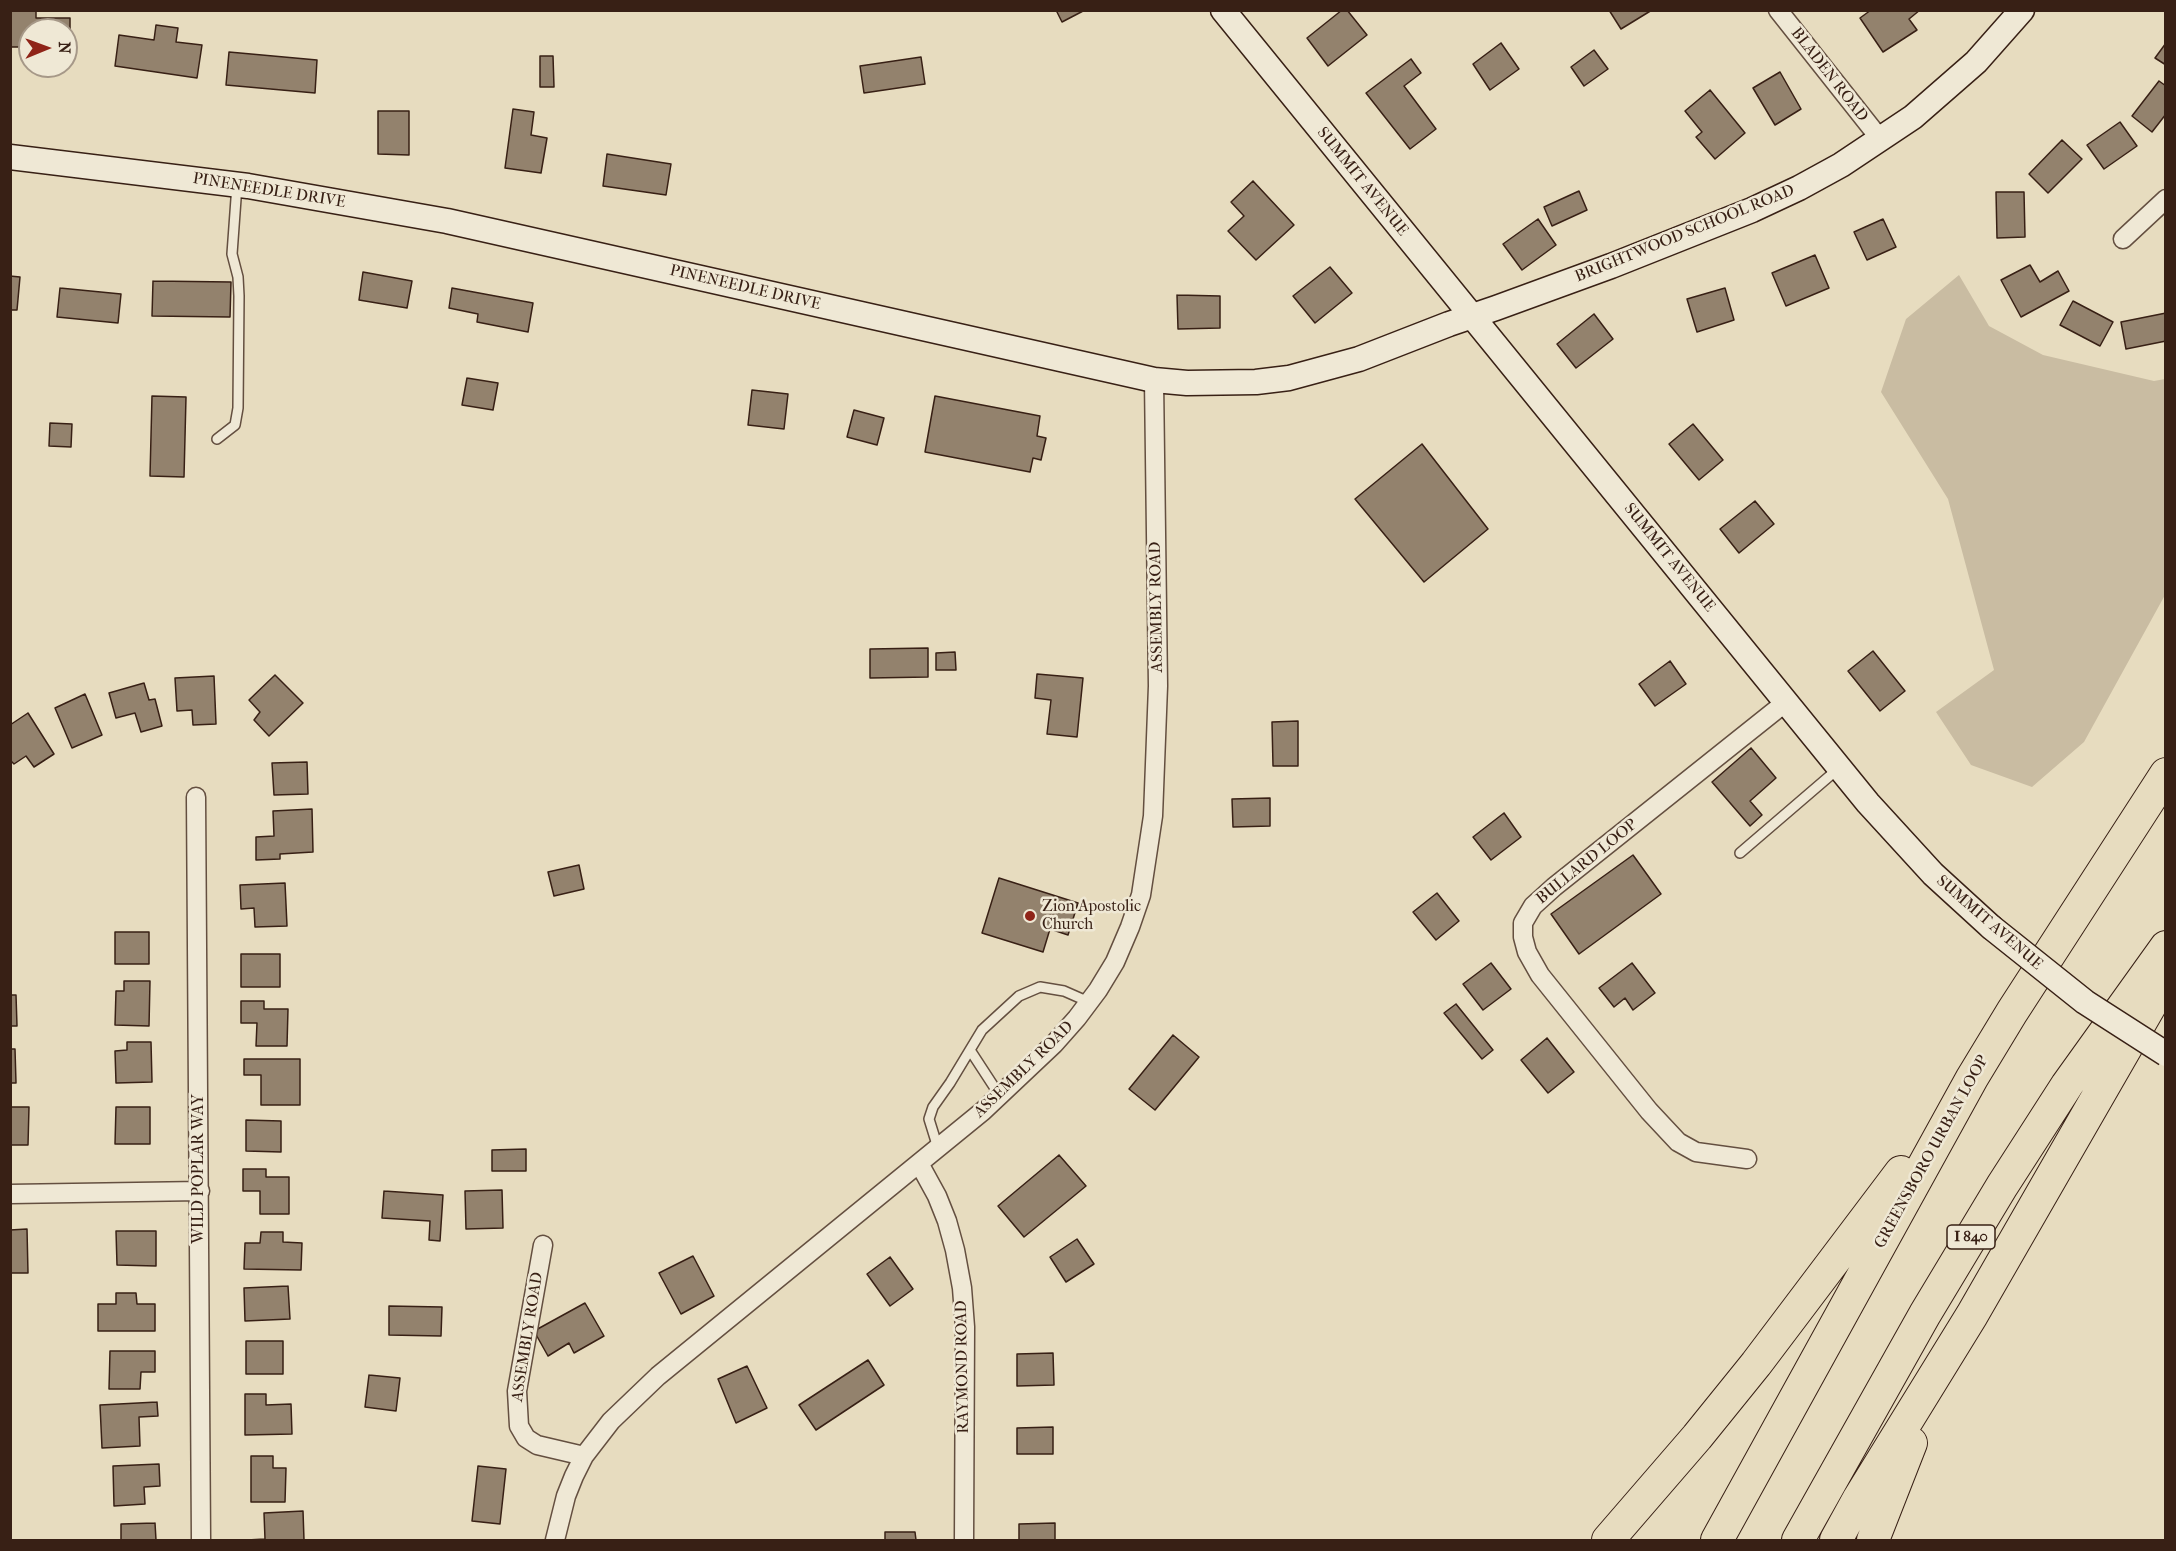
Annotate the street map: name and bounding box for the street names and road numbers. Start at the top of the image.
street label: BLADEN ROAD [1786,24,1872,126]
street label: SUMMIT AVENUE [1312,124,1412,240]
street label: PINENEEDLE DRIVE [191,169,347,213]
street label: BRIGHTWOOD SCHOOL ROAD [1573,181,1797,287]
street label: PINENEEDLE DRIVE [668,261,822,315]
street label: SUMMIT AVENUE [1619,500,1719,616]
street label: ASSEMBLY ROAD [1146,541,1168,673]
street label: BULLARD LOOP [1533,815,1641,909]
street label: SUMMIT AVENUE [1932,872,2046,974]
street label: ASSEMBLY ROAD [970,1018,1078,1122]
street label: GREENSBORO URBAN LOOP [1871,1052,1993,1252]
street label: WILD POPLAR WAY [189,1094,209,1244]
road number: I 840 [1947,1225,1995,1249]
street label: ASSEMBLY ROAD [508,1271,548,1403]
street label: RAYMOND ROAD [952,1300,974,1434]

